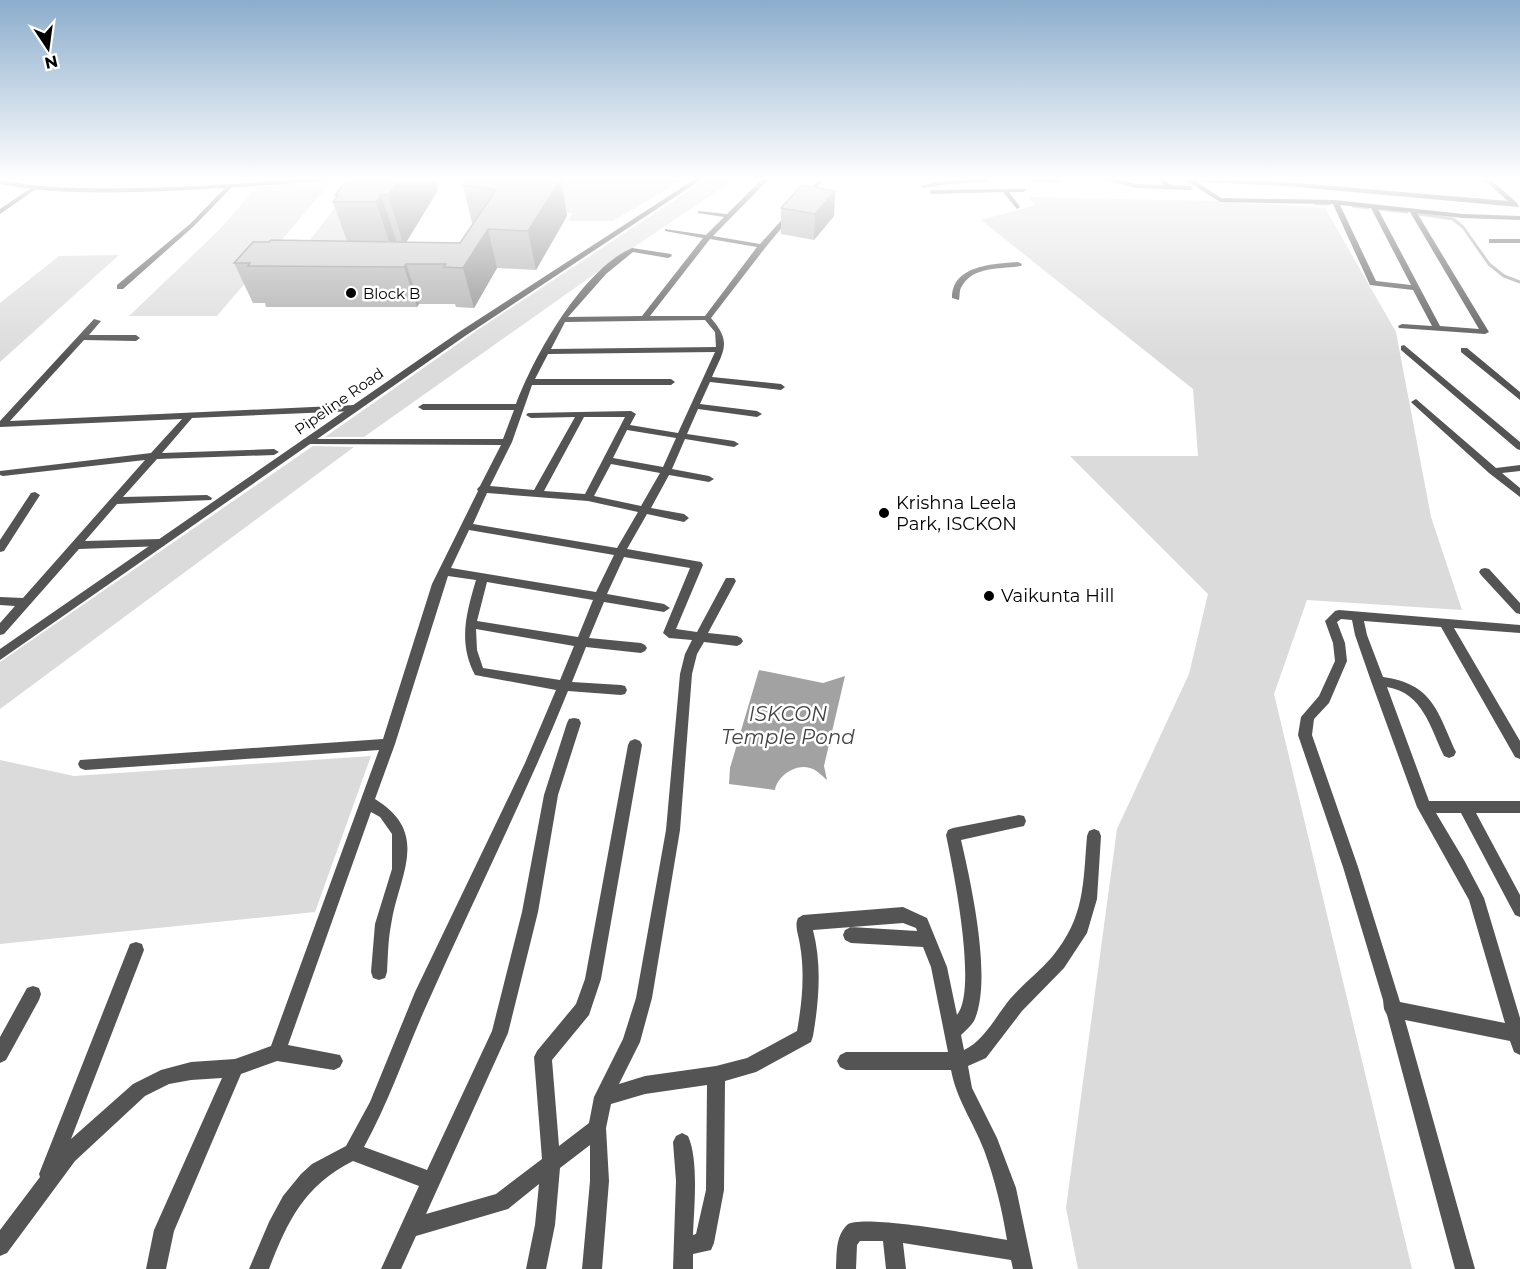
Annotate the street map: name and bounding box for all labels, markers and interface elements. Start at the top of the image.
north arrow [18,18,78,78]
text: N [43,51,60,73]
place label: Block B [363,284,420,303]
marker: Block B [344,286,358,300]
street label: Pipeline Road [291,363,387,439]
place label: Krishna Leela Park, ISCKON [896,492,1017,535]
marker: Krishna Leela Park, ISCKON [877,506,891,520]
place label: Vaikunta Hill [1001,585,1114,607]
marker: Vaikunta Hill [982,589,996,603]
water label: ISKCON Temple Pond [721,702,855,749]

